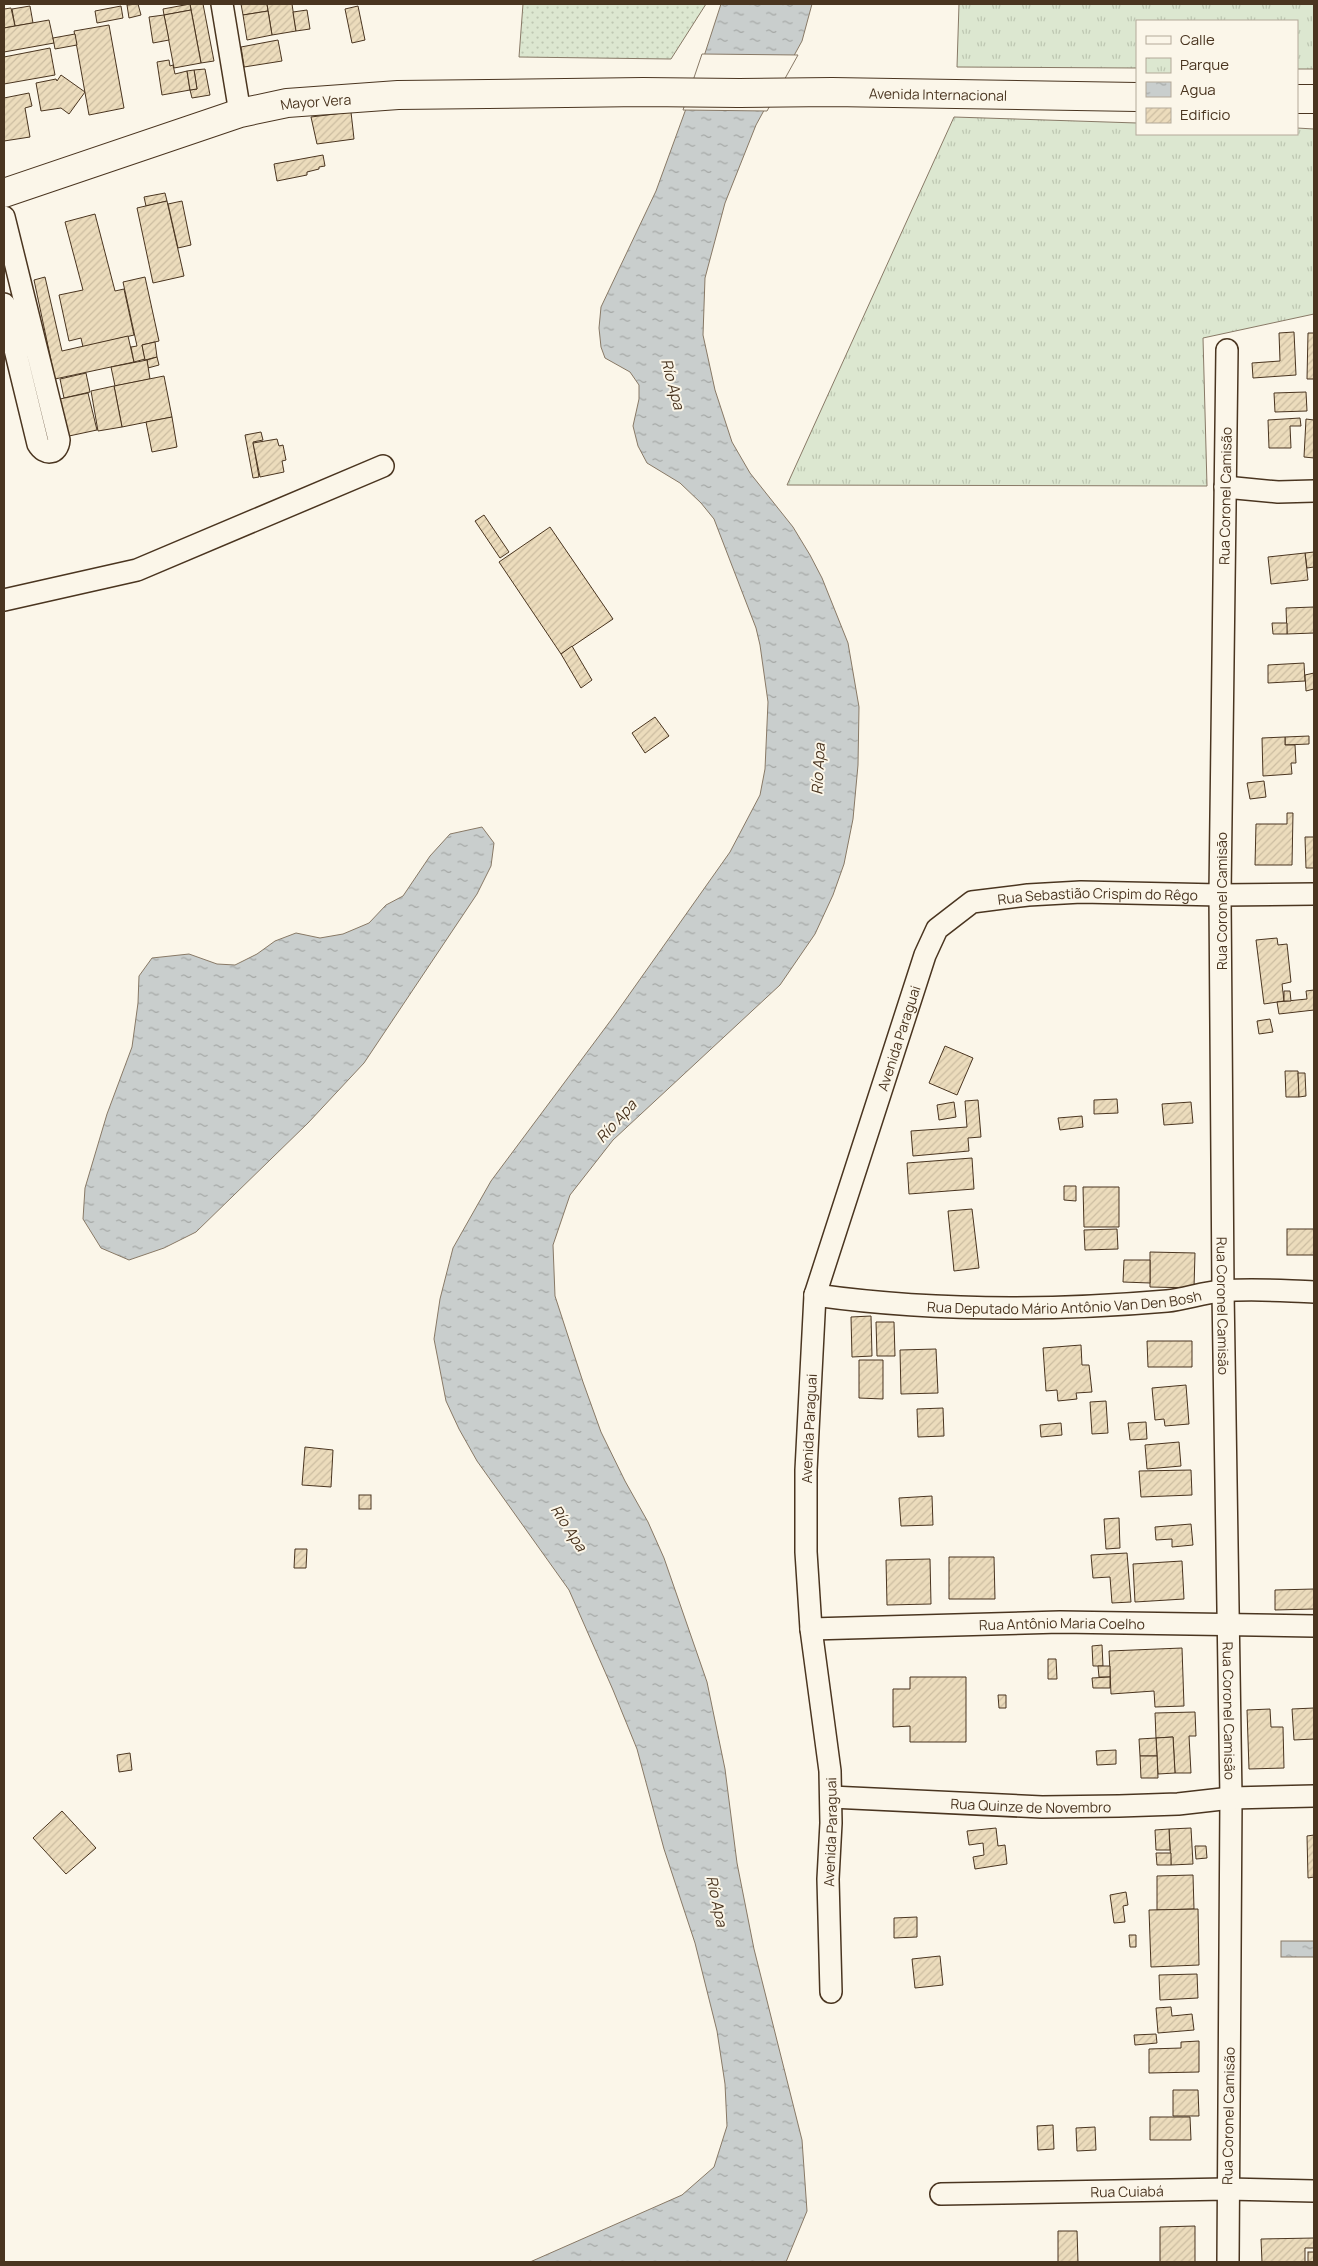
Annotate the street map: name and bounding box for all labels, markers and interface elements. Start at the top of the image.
legend [1136,20,1298,135]
text: Calle [1180,29,1215,50]
text: Parque [1180,54,1229,75]
text: Agua [1180,79,1216,100]
street label: Avenida Internacional [869,83,1007,104]
street label: Mayor Vera [279,89,352,114]
text: Edificio [1180,104,1231,125]
water label: Río Apa [656,356,690,412]
street label: Rua Coronel Camisão [1214,427,1236,565]
water label: Río Apa [806,742,830,795]
street label: Rua Coronel Camisão [1212,832,1231,970]
street label: Rua Sebastião Crispim do Rêgo [996,882,1198,908]
street label: Avenida Paraguai [872,983,924,1093]
water label: Río Apa [591,1094,641,1147]
street label: Rua Coronel Camisão [1213,1237,1234,1375]
street label: Rua Deputado Mário Antônio Van Den Bosh [927,1285,1203,1317]
street label: Avenida Paraguai [797,1373,820,1483]
water label: Río Apa [546,1501,592,1556]
street label: Rua Antônio Maria Coelho [979,1613,1145,1634]
street label: Rua Coronel Camisão [1219,1642,1240,1780]
street label: Avenida Paraguai [818,1777,841,1887]
street label: Rua Quinze de Novembro [950,1793,1111,1817]
water label: Río Apa [701,1874,733,1929]
street label: Rua Coronel Camisão [1217,2047,1239,2185]
street label: Rua Cuiabá [1090,2181,1164,2201]

